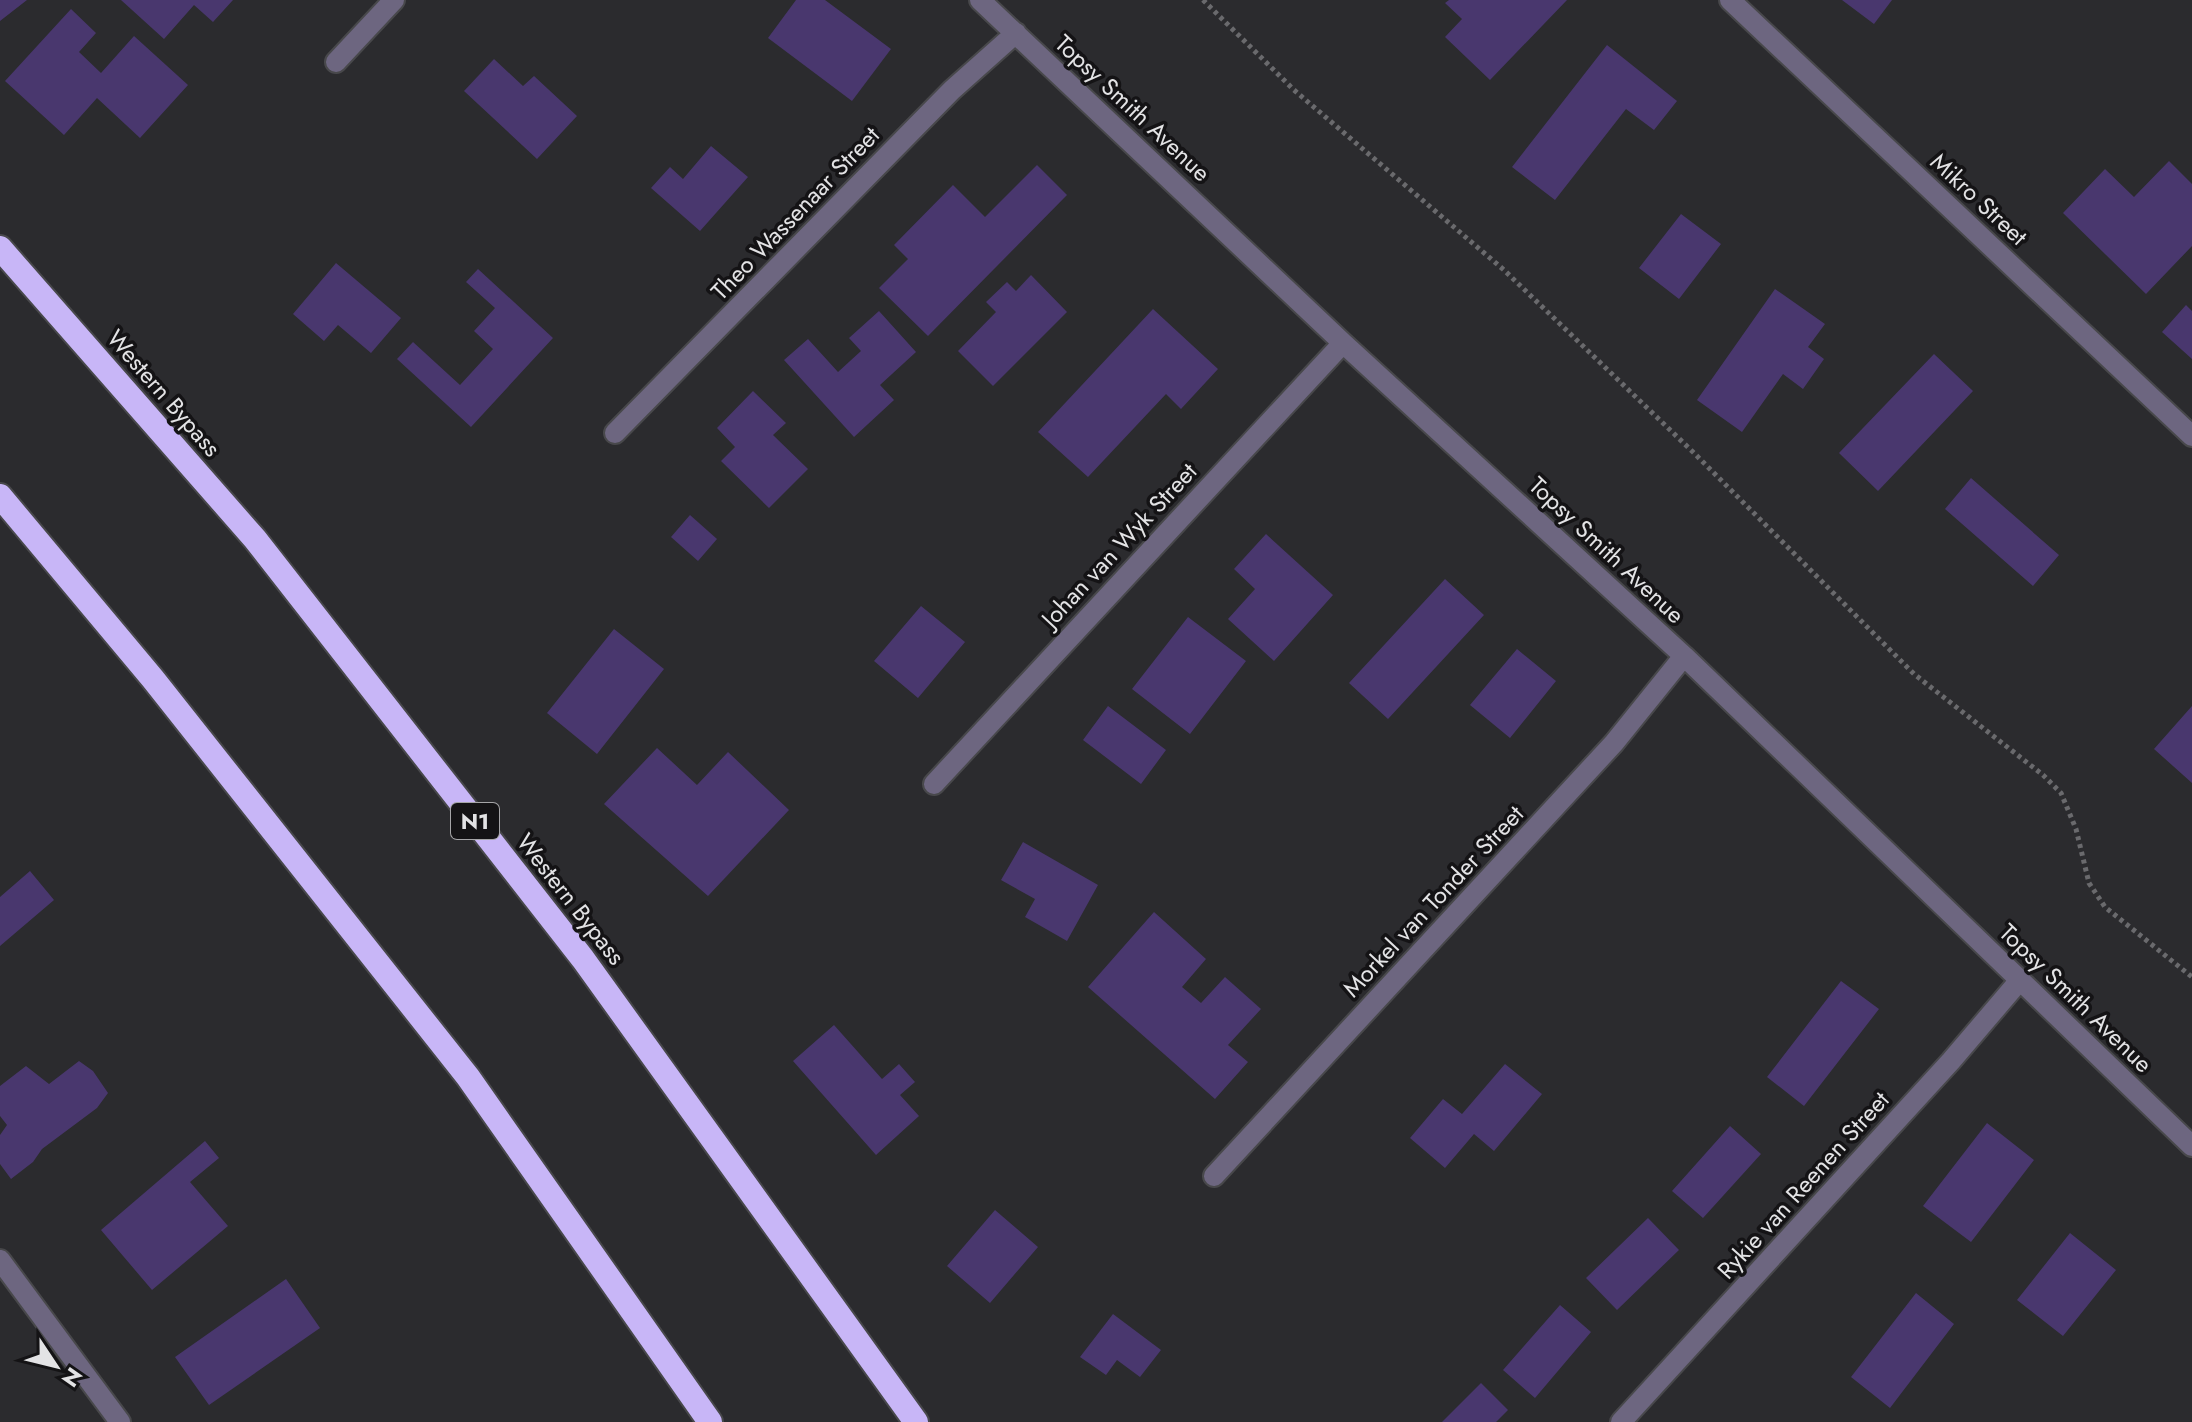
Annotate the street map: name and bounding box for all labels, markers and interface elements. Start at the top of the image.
street label: Topsy Smith Avenue [1047,27,1219,189]
street label: Theo Wassenaar Street [703,118,887,308]
street label: Mikro Street [1923,145,2036,253]
street label: Western Bypass [99,322,229,464]
street label: Johan van Wyk Street [1031,455,1205,637]
street label: Topsy Smith Avenue [1521,469,1693,631]
street label: Morkel van Tonder Street [1335,797,1532,1005]
road number: N1 [451,803,499,839]
street label: Western Bypass [508,826,634,972]
street label: Topsy Smith Avenue [1991,915,2161,1081]
street label: Rykie van Reenen Street [1709,1083,1897,1287]
north arrow [16,1326,96,1406]
text: N [54,1361,90,1394]

